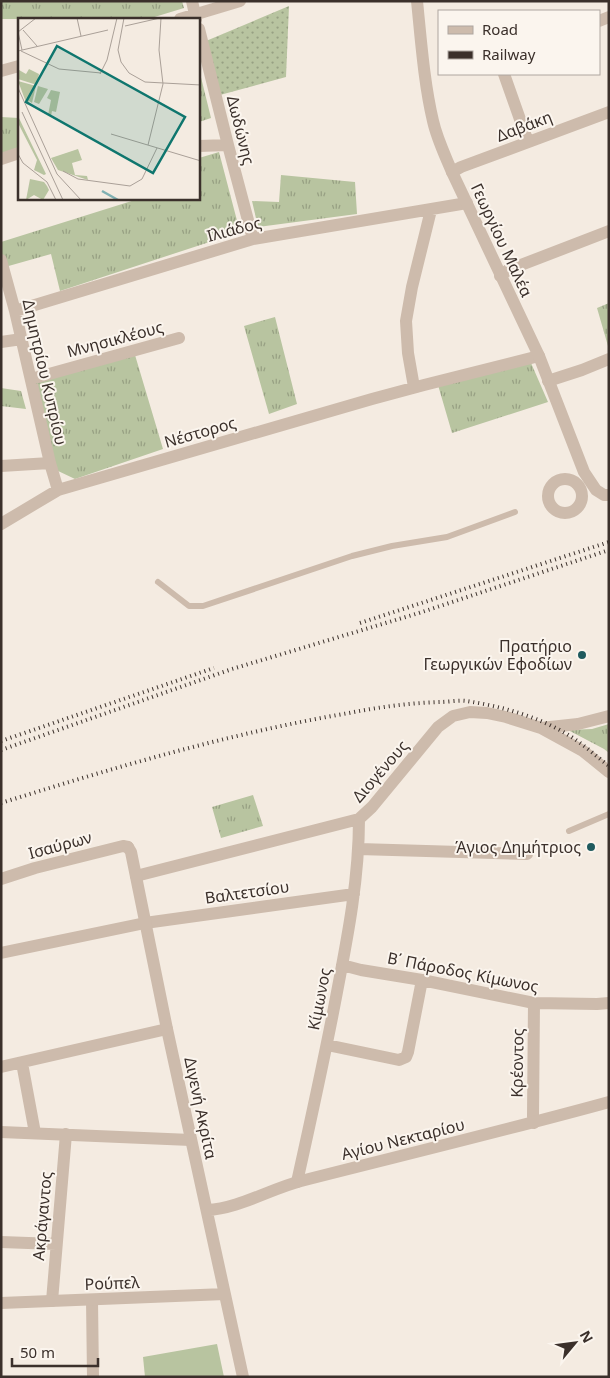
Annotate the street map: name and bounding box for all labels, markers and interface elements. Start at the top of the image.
legend [438,10,600,75]
inset map [18,18,200,200]
text: Road [482,19,518,39]
text: Railway [482,44,536,64]
street label: Δωδώνης [222,93,260,167]
street label: Δαβάκη [493,105,555,147]
street label: Γεωργίου Μαλέα [466,180,538,300]
street label: Ιλιάδος [204,211,264,247]
street label: Δημητρίου Κυπρίου [18,297,72,447]
street label: Μνησικλέους [64,316,166,362]
street label: Νέστορος [162,411,239,453]
place label: Πρατήριο Γεωργικών Εφοδίων [423,635,572,675]
marker: Πρατήριο Γεωργικών Εφοδίων [576,649,588,661]
street label: Διογένους [347,735,413,807]
street label: Ισαύρων [26,826,94,864]
place label: Άγιος Δημήτριος [455,836,581,858]
marker: Άγιος Δημήτριος [585,841,597,853]
street label: Βαλτετσίου [203,875,291,909]
street label: Β΄ Πάροδος Κίμωνος [386,947,541,997]
street label: Κίμωνος [302,966,336,1032]
street label: Κρέοντος [505,1028,529,1098]
street label: Διγενή Ακρίτα [179,1055,223,1161]
street label: Αγίου Νεκταρίου [339,1113,467,1165]
street label: Ακράγαντος [27,1170,57,1262]
street label: Ρούπελ [84,1271,141,1295]
north arrow [550,1318,600,1368]
text: N [576,1327,598,1346]
scale bar [12,1336,99,1368]
text: 50 m [20,1342,55,1362]

